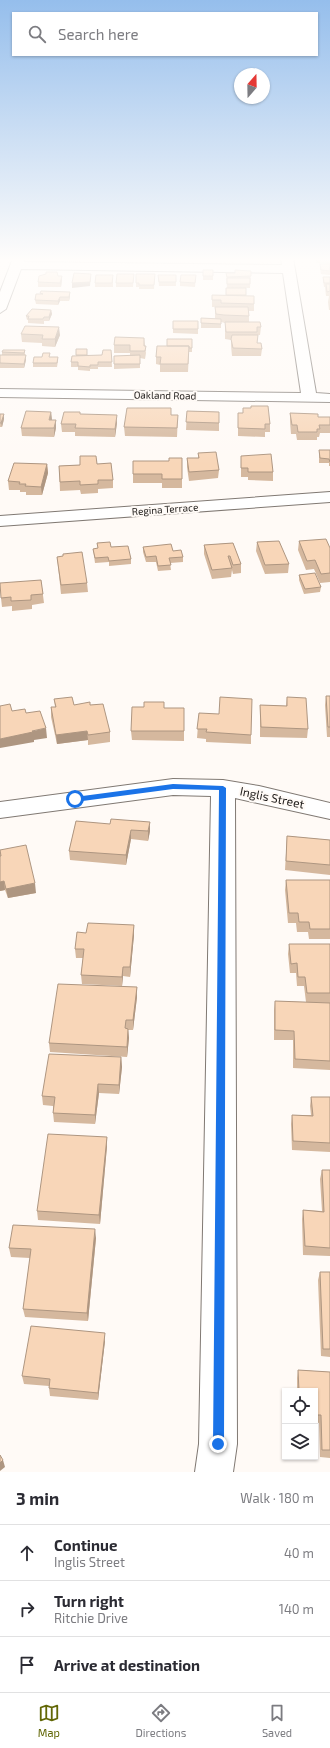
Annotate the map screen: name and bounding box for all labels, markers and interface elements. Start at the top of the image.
search box [12,12,318,56]
icon: search [26,23,48,45]
text: Search here [58,25,139,43]
north arrow [234,68,270,104]
street label: Oakland Road [134,388,196,402]
street label: Regina Terrace [131,501,199,517]
street label: Inglis Street [239,783,306,811]
route start [66,790,84,808]
map controls [282,1388,318,1460]
button: locate [282,1388,318,1424]
button: layers [282,1424,318,1460]
route end [209,1435,227,1453]
text: 3 min [16,1488,59,1508]
text: Walk · 180 m [240,1490,314,1506]
text: Continue [54,1536,117,1554]
icon: ahead [16,1542,38,1564]
text: 40 m [284,1545,314,1561]
text: Inglis Street [54,1554,125,1570]
text: Turn right [54,1592,124,1610]
icon: right [16,1598,38,1620]
text: 140 m [279,1601,314,1617]
text: Ritchie Drive [54,1610,128,1626]
icon: arrive [16,1654,38,1676]
text: Arrive at destination [54,1656,200,1674]
tab: Map [38,1702,60,1739]
tab: Directions [136,1702,186,1739]
tab: Saved [262,1702,292,1739]

